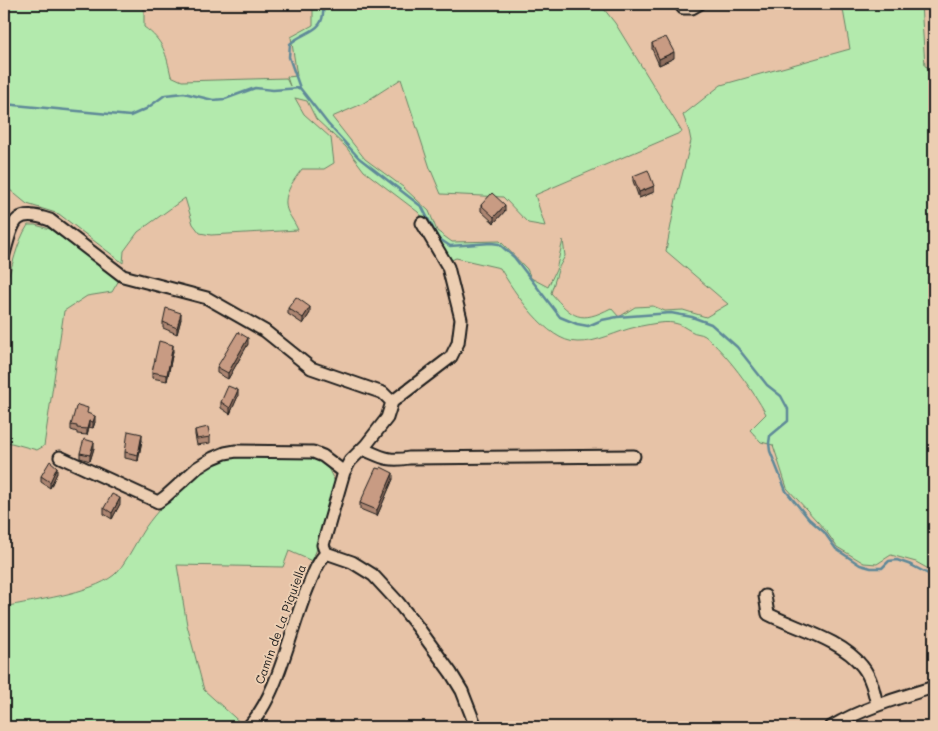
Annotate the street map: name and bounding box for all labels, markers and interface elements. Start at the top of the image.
street label: Camín de La Piquiella [251,562,309,686]

